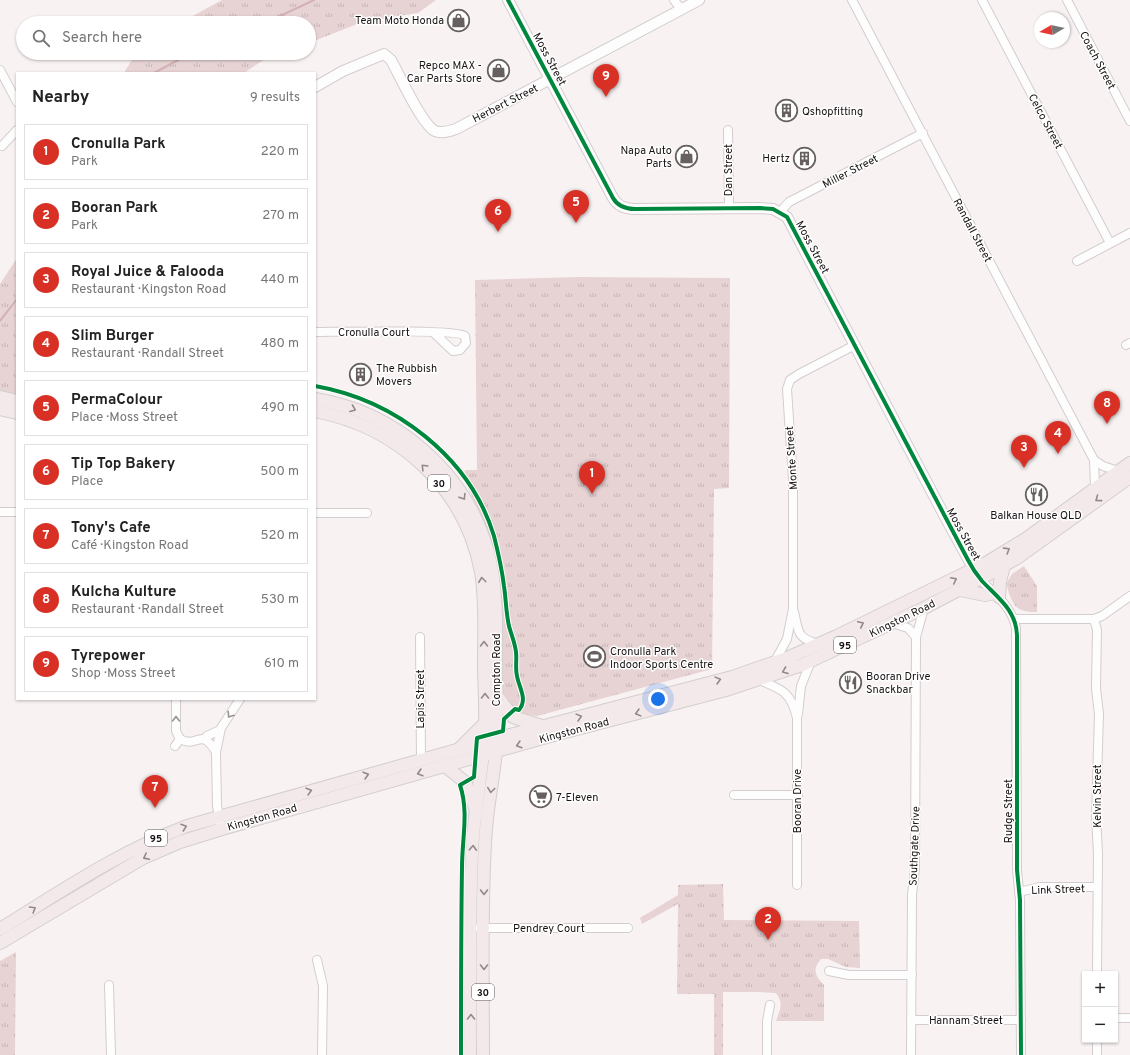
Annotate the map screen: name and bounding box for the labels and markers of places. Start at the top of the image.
shop icon: Team Moto Honda [446,7,472,33]
place label: Team Moto Honda [355,14,444,28]
shop icon: Repco MAX - Car Parts Store [485,58,511,84]
place label: Repco MAX - Car Parts Store [407,59,482,86]
pin: 9 [593,64,619,97]
building icon: Qshopfitting [774,98,800,124]
place label: Qshopfitting [802,105,863,119]
shop icon: Napa Auto Parts [674,143,700,169]
place label: Napa Auto Parts [621,144,672,171]
building icon: Hertz [792,145,818,171]
place label: Hertz [762,152,790,166]
pin: 5 [563,190,589,223]
pin: 6 [485,199,511,232]
building icon: The Rubbish Movers [347,361,373,387]
place label: The Rubbish Movers [376,362,437,389]
pin: 8 [1094,391,1120,424]
pin: 4 [1045,421,1071,454]
pin: 3 [1011,435,1037,468]
pin: 1 [579,461,605,494]
restaurant icon: Balkan House QLD [1023,482,1049,508]
place label: Balkan House QLD [990,509,1082,523]
sports icon: Cronulla Park Indoor Sports Centre [581,644,607,670]
place label: Cronulla Park Indoor Sports Centre [610,645,713,672]
restaurant icon: Booran Drive Snackbar [838,669,864,695]
place label: Booran Drive Snackbar [866,670,931,697]
pin: 7 [142,775,168,808]
supermarket icon: 7-Eleven [528,784,554,810]
place label: 7-Eleven [556,791,598,805]
pin: 2 [755,907,781,940]

